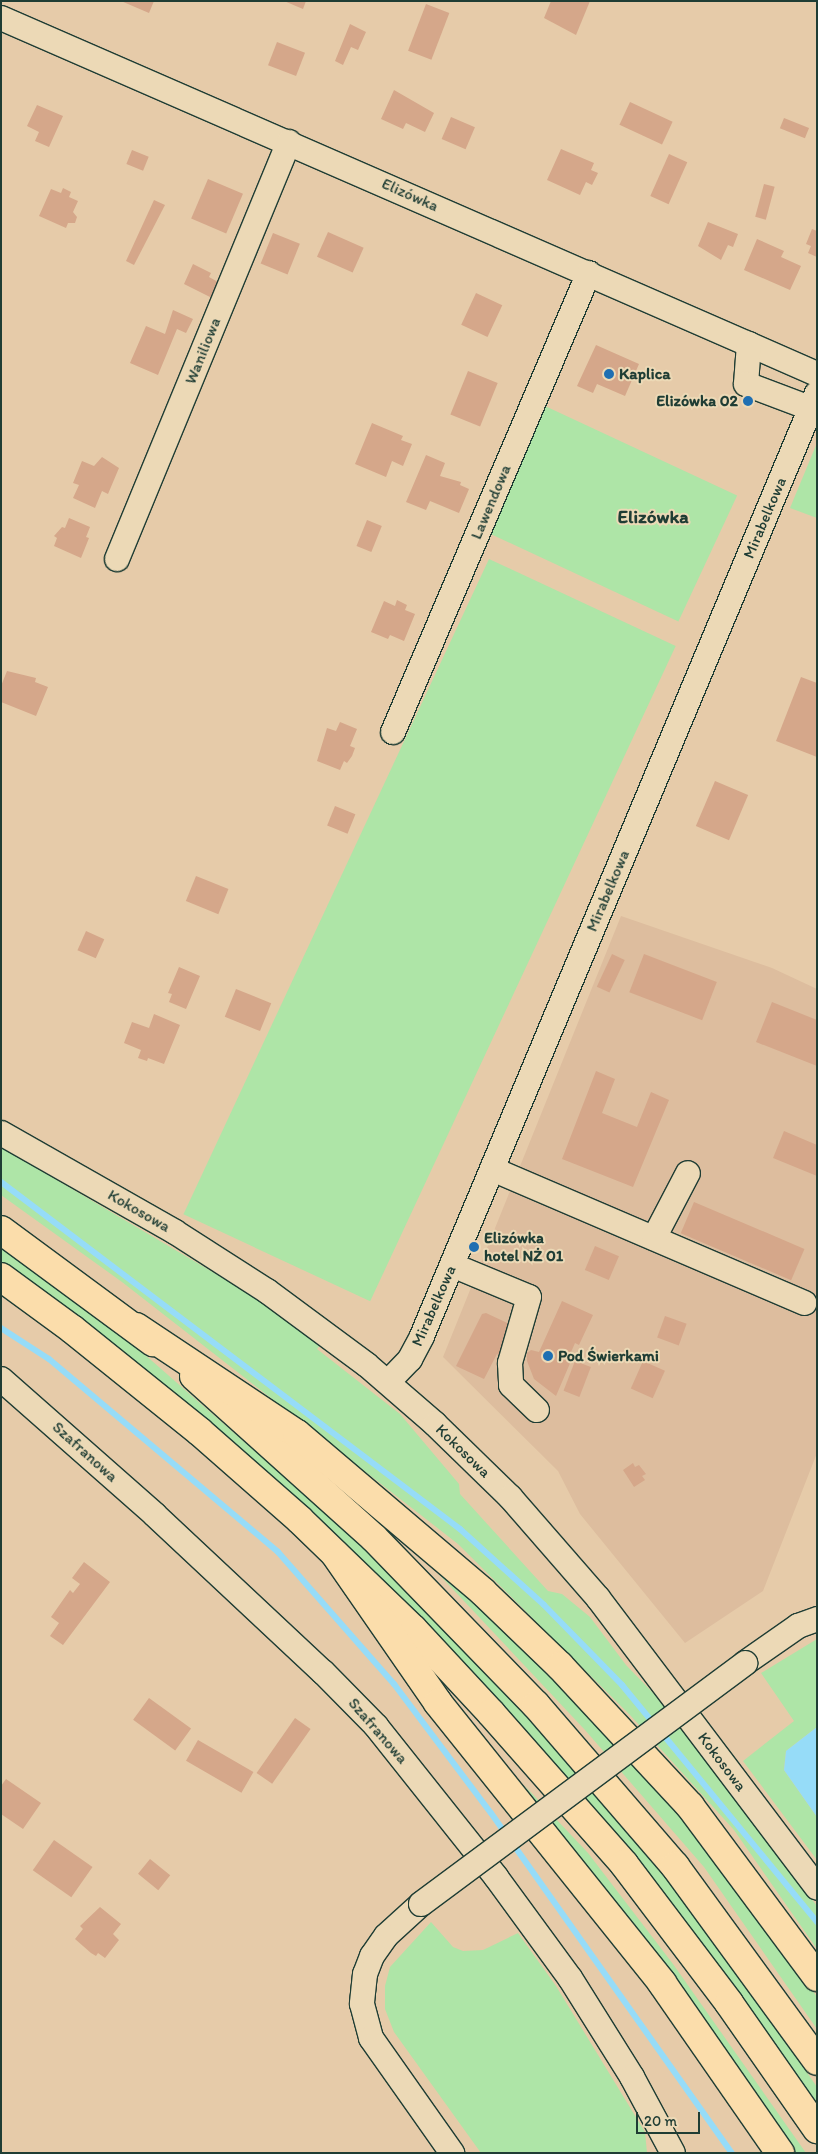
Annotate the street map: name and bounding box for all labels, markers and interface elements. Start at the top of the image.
street label: Elizówka [379,174,441,216]
street label: Waniliowa [181,315,225,387]
place label: Kaplica [619,364,670,384]
marker: Kaplica [603,368,615,380]
place label: Elizówka 02 [656,391,738,411]
marker: Elizówka 02 [742,395,754,407]
street label: Lawendowa [467,462,515,542]
street label: Mirabelkowa [739,474,791,562]
district label: Elizówka [617,506,689,528]
street label: Mirabelkowa [582,847,634,935]
street label: Kokosowa [104,1185,174,1237]
place label: Elizówka hotel NŻ 01 [484,1228,563,1266]
marker: Elizówka hotel NŻ 01 [468,1241,480,1253]
street label: Mirabelkowa [408,1263,460,1349]
place label: Pod Świerkami [558,1346,659,1366]
marker: Pod Świerkami [542,1350,554,1362]
street label: Szafranowa [48,1418,122,1486]
street label: Kokosowa [431,1420,495,1482]
street label: Szafranowa [344,1694,412,1768]
street label: Kokosowa [694,1729,750,1795]
scale bar [638,2102,702,2134]
text: 20 m [644,2112,677,2130]

